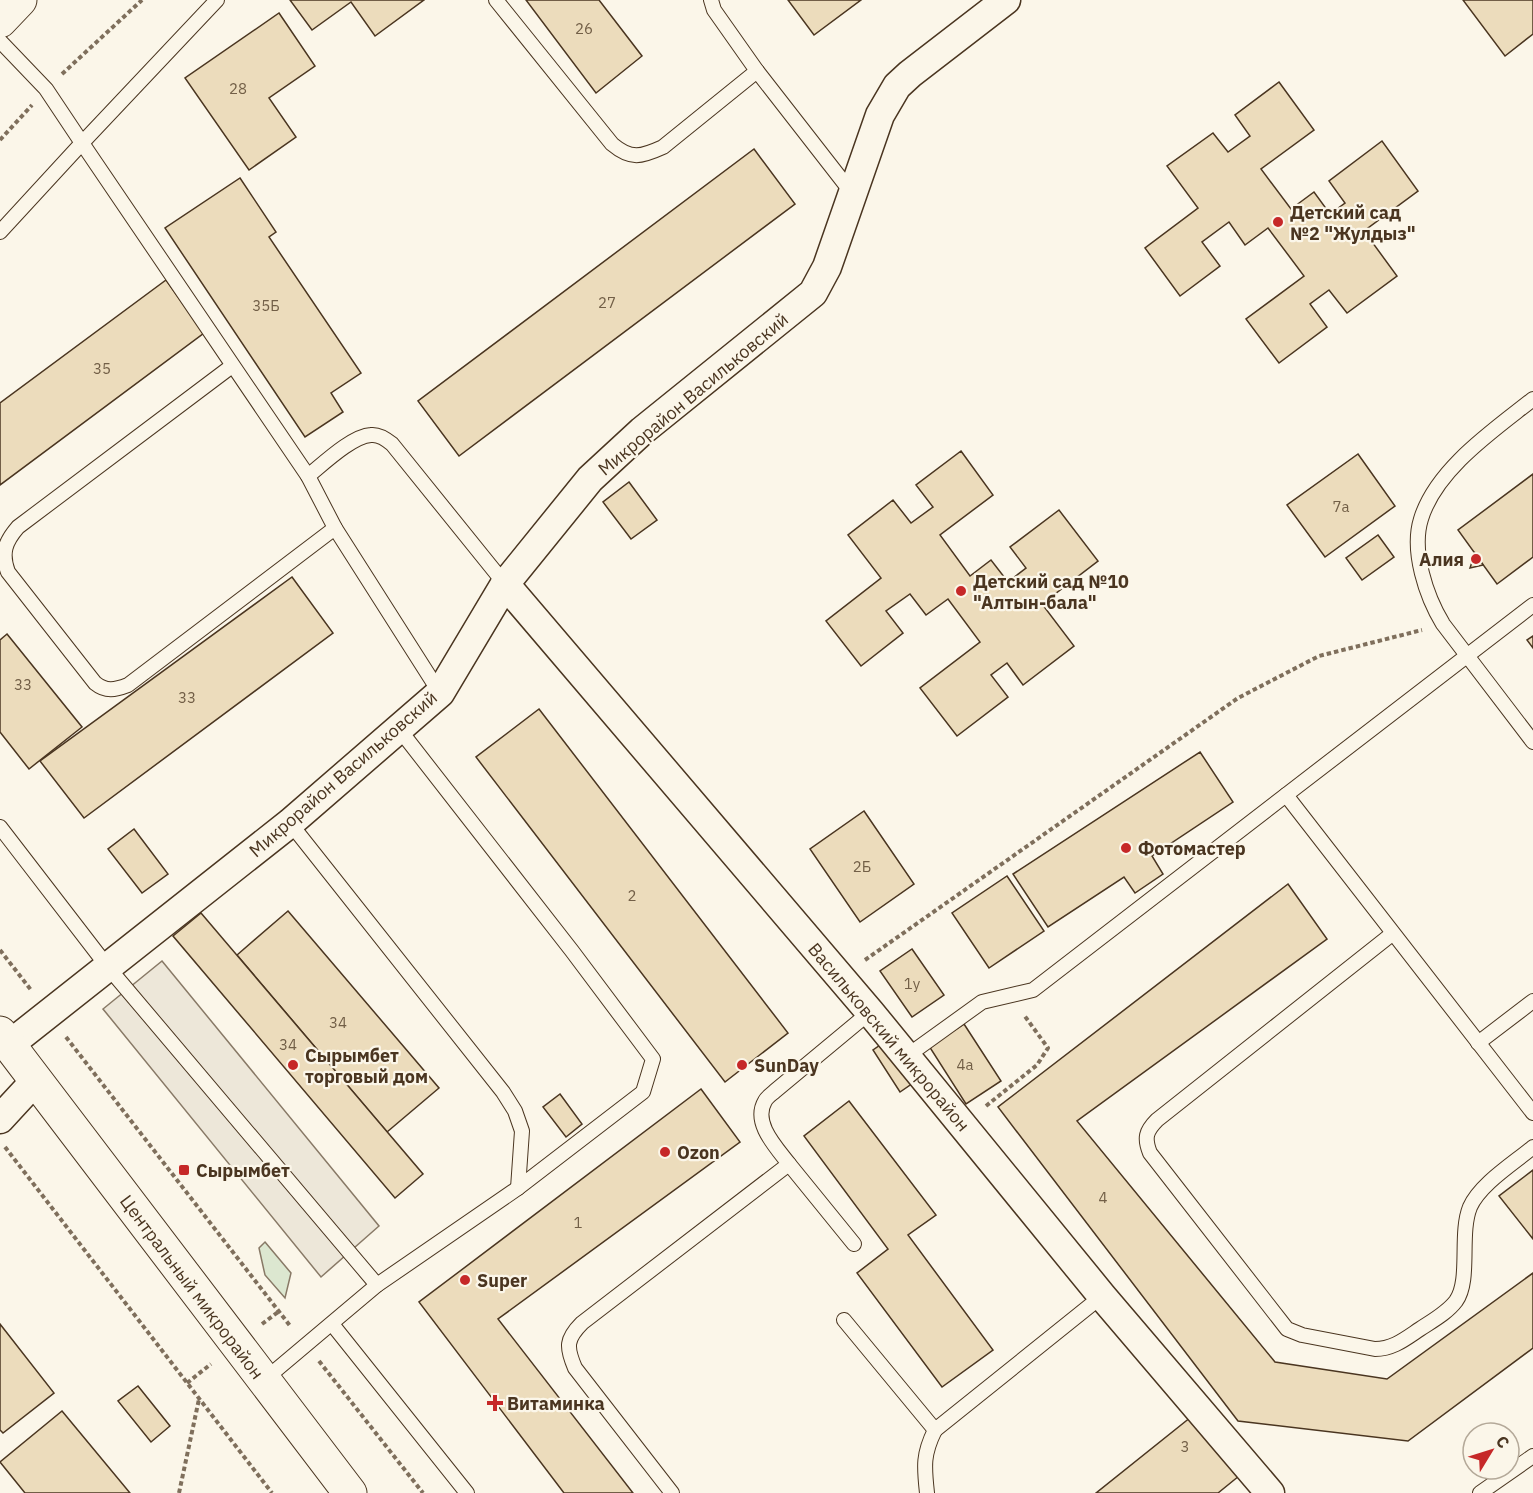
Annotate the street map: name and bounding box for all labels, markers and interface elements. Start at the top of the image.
house number: 26 [575,19,593,38]
house number: 28 [229,79,247,98]
place label: Детский сад №2 "Жулдыз" [1290,201,1416,245]
marker: Детский сад №2 "Жулдыз" [1271,215,1285,229]
house number: 27 [598,293,616,312]
house number: 35Б [252,296,280,315]
street label: Микрорайон Васильковский [593,308,793,480]
house number: 35 [93,359,111,378]
house number: 7а [1332,497,1350,516]
place label: Алия [1419,548,1464,571]
marker: Алия [1469,552,1483,566]
place label: Детский сад №10 "Алтын-бала" [973,570,1129,614]
marker: Детский сад №10 "Алтын-бала" [954,584,968,598]
house number: 33 [14,675,32,694]
street label: Микрорайон Васильковский [244,686,442,862]
house number: 33 [178,688,196,707]
place label: Фотомастер [1138,837,1246,860]
marker: Фотомастер [1119,841,1133,855]
house number: 2Б [853,857,871,876]
house number: 2 [627,886,637,905]
street label: Васильковский микрорайон [803,938,975,1136]
house number: 1у [904,974,921,993]
house number: 34 [329,1013,347,1032]
house number: 34 [279,1035,297,1054]
place label: Сырымбет торговый дом [305,1044,428,1088]
place label: SunDay [754,1054,819,1077]
house number: 4а [956,1055,974,1074]
marker: Сырымбет торговый дом [286,1058,300,1072]
marker: SunDay [735,1058,749,1072]
place label: Ozon [677,1141,720,1164]
marker: Ozon [658,1145,672,1159]
place label: Сырымбет [196,1159,290,1182]
marker: Сырымбет [177,1163,191,1177]
house number: 4 [1098,1188,1108,1207]
street label: Центральный микрорайон [115,1190,269,1384]
house number: 1 [573,1213,583,1232]
place label: Super [477,1269,527,1292]
marker: Super [458,1273,472,1287]
place label: Витаминка [507,1392,605,1415]
marker: Витаминка [488,1396,502,1410]
north arrow [1461,1421,1521,1481]
text: С [1492,1432,1514,1452]
house number: 3 [1180,1437,1190,1456]

